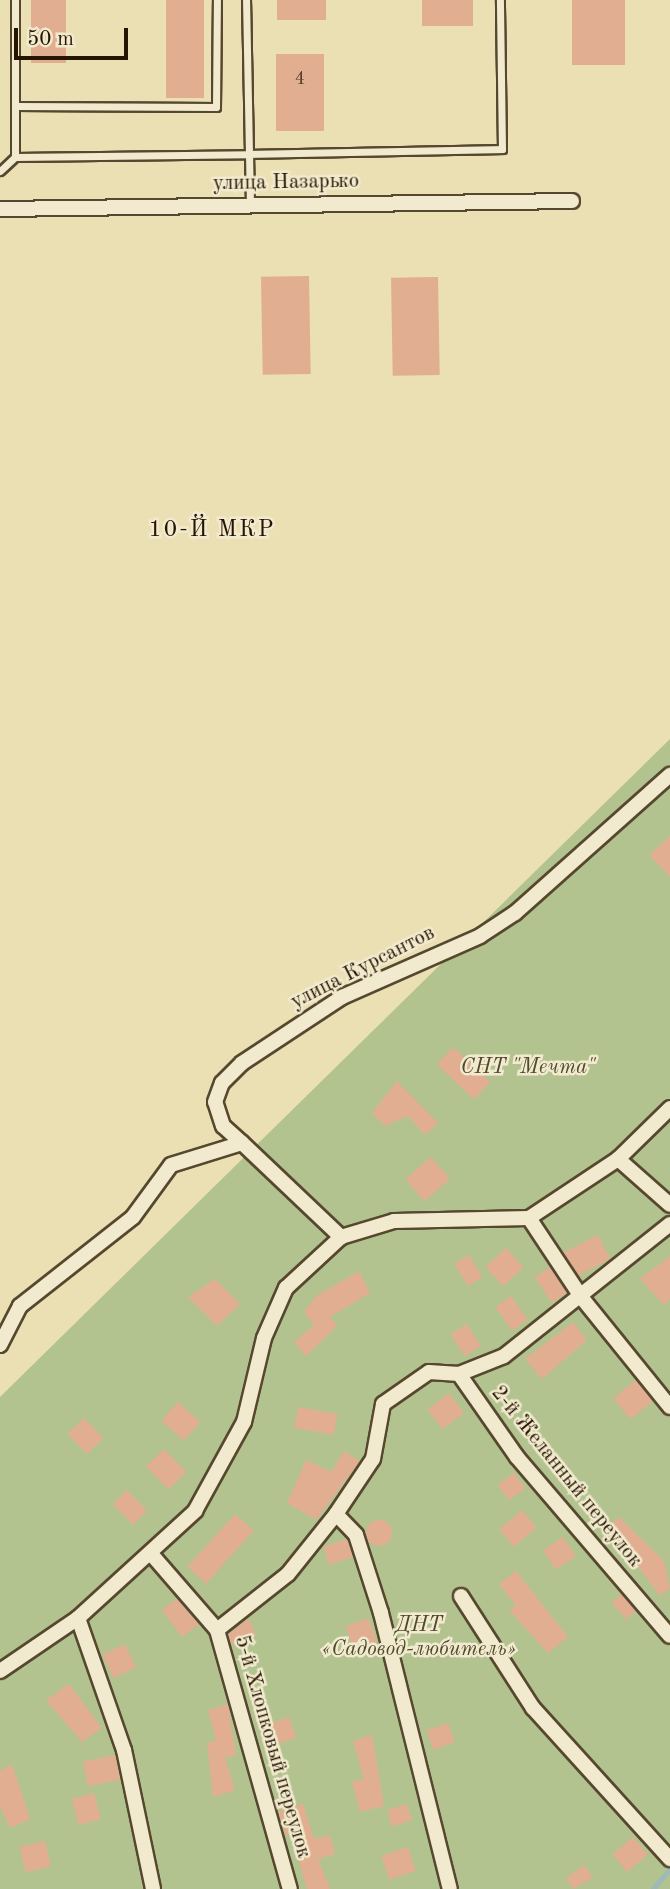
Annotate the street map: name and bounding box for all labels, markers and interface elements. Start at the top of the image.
scale bar [18,14,131,58]
text: 50 m [27,29,74,50]
house number: 4 [295,68,305,90]
street label: улица Назарько [213,169,359,197]
district label: 10-Й МКР [150,516,274,544]
street label: улица Курсантов [287,921,439,1015]
park label: СНТ "Мечта" [461,1055,595,1081]
street label: 2-й Желанный переулок [485,1381,647,1573]
park label: ДНТ «Садовод-любитель» [322,1613,516,1663]
street label: 5-й Хлопковый переулок [228,1633,316,1861]

